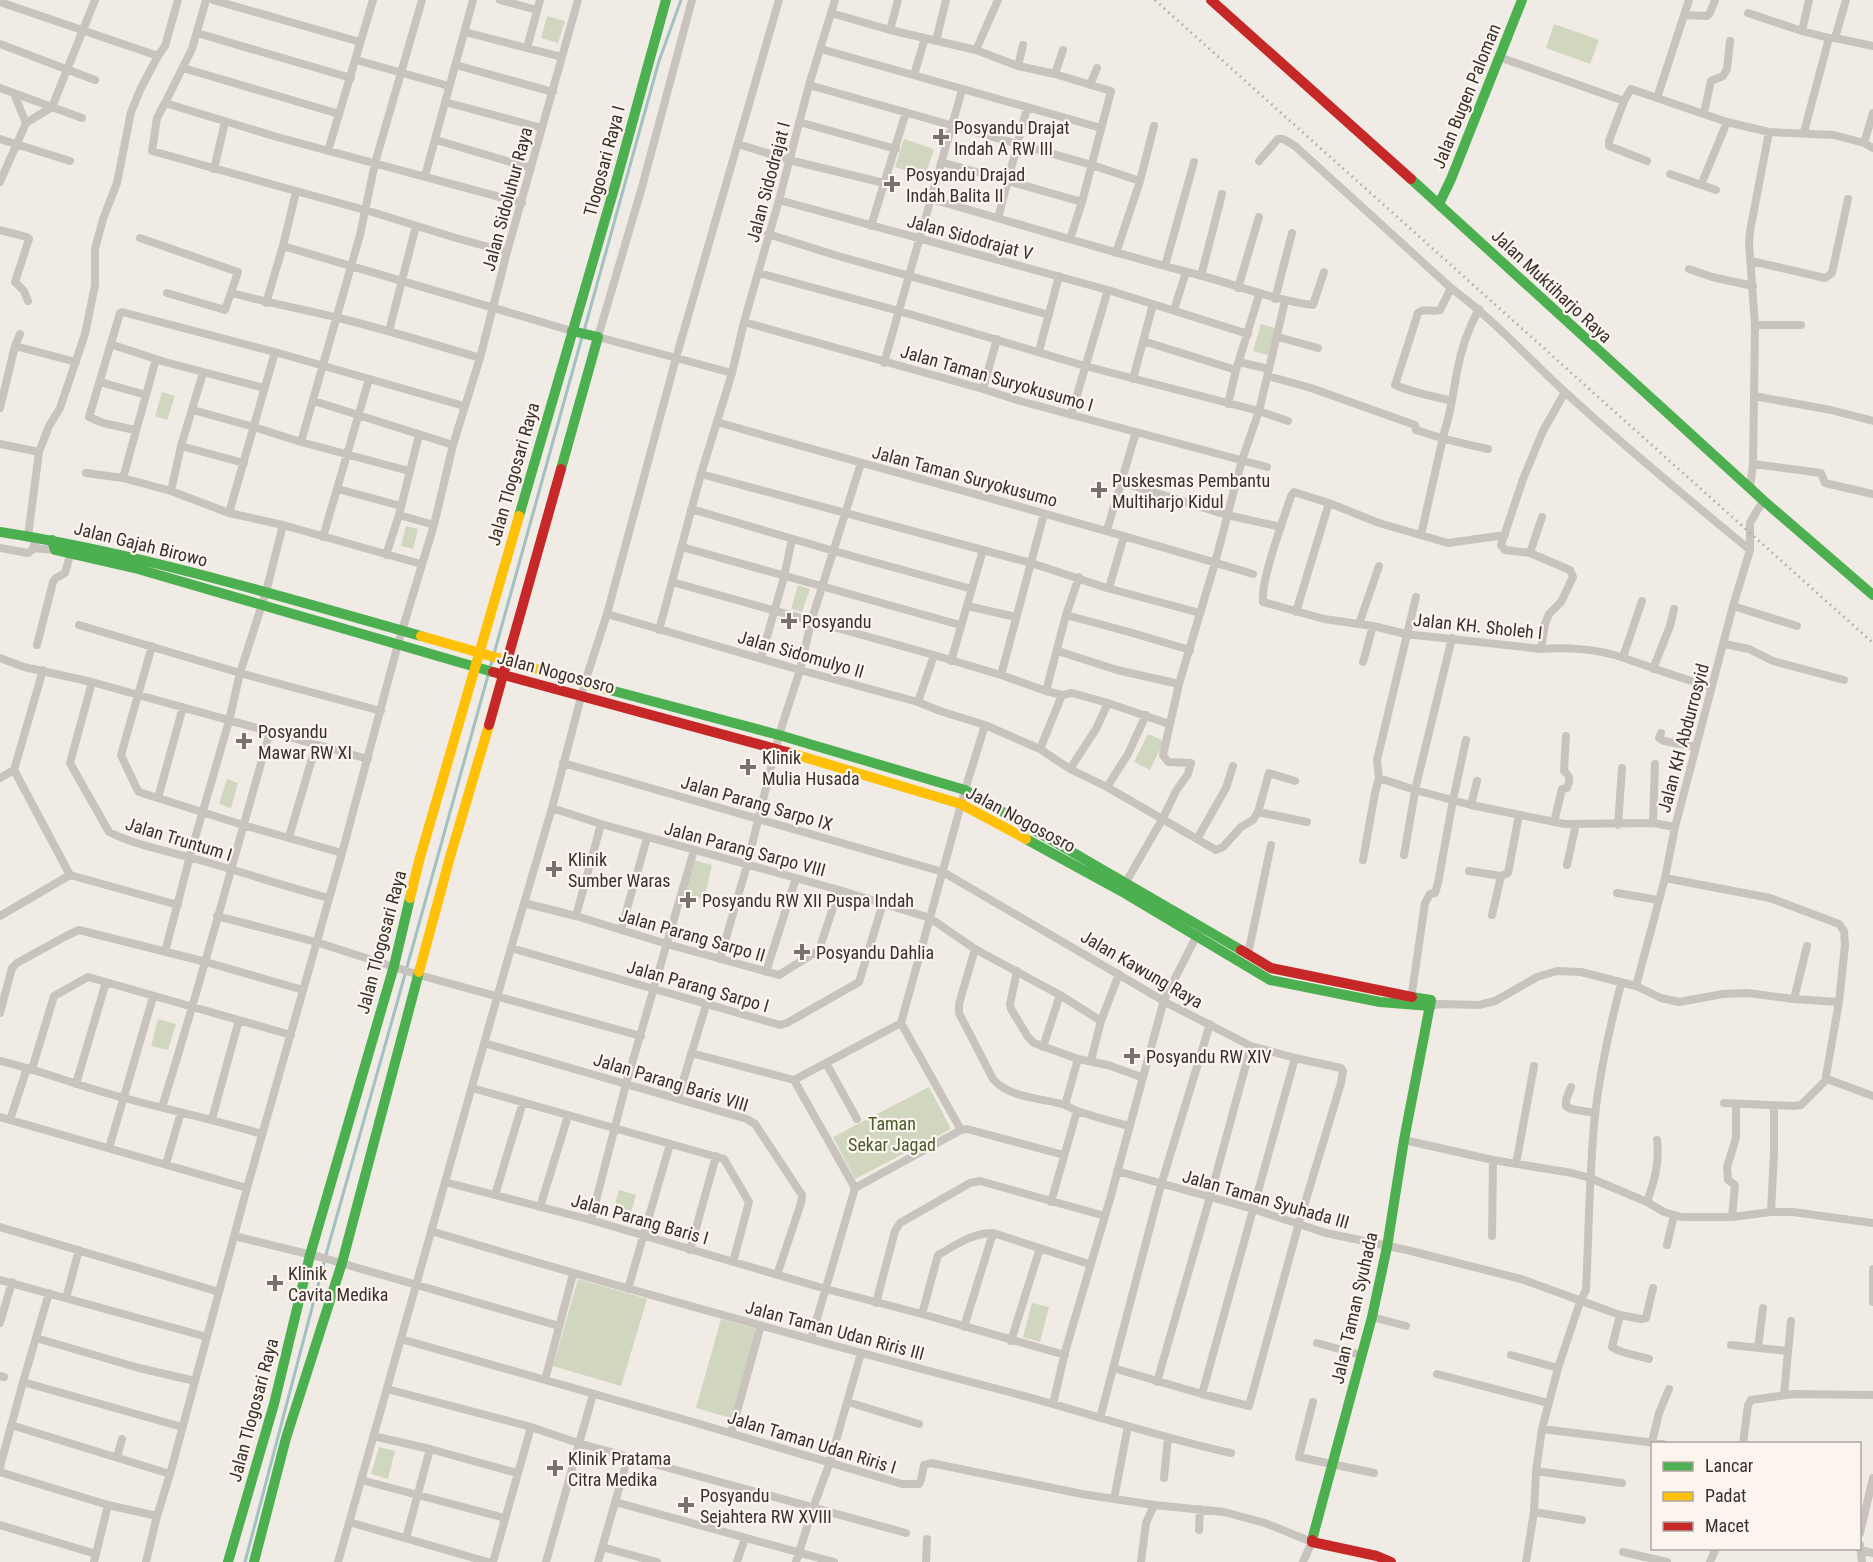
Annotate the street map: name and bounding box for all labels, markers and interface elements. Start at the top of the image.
street label: Jalan Bugen Paloman [1427,21,1505,171]
street label: Tlogosari Raya I [579,103,629,219]
place label: Posyandu Drajat Indah A RW III [954,117,1070,159]
street label: Jalan Sidodrajat I [742,120,794,244]
street label: Jalan Sidoluhur Raya [478,125,536,273]
marker: Posyandu Drajat Indah A RW III [932,128,950,146]
place label: Posyandu Drajad Indah Balita II [906,164,1025,206]
marker: Posyandu Drajad Indah Balita II [883,175,901,193]
street label: Jalan Sidodrajat V [905,210,1035,264]
street label: Jalan Muktiharjo Raya [1487,225,1617,347]
street label: Jalan Taman Suryokusumo I [898,340,1096,416]
street label: Jalan Tlogosari Raya [483,400,543,548]
street label: Jalan Taman Suryokusumo [870,441,1060,511]
place label: Puskesmas Pembantu Multiharjo Kidul [1112,470,1270,512]
marker: Puskesmas Pembantu Multiharjo Kidul [1090,481,1108,499]
street label: Jalan Gajah Birowo [72,517,210,571]
street label: Jalan KH. Sholeh I [1412,609,1544,643]
place label: Posyandu [802,611,871,632]
marker: Posyandu [780,612,798,630]
street label: Jalan Sidomulyo II [735,626,867,682]
street label: Jalan Nogososro [495,646,617,698]
street label: Jalan KH Abdurrosyid [1653,661,1713,815]
place label: Posyandu Mawar RW XI [258,721,352,763]
marker: Posyandu Mawar RW XI [235,732,253,750]
place label: Klinik Mulia Husada [762,747,860,789]
marker: Klinik Mulia Husada [739,758,757,776]
street label: Jalan Parang Sarpo IX [679,771,835,835]
street label: Jalan Nogososro [963,781,1079,857]
street label: Jalan Truntum I [123,813,235,865]
street label: Jalan Parang Sarpo VIII [662,817,828,881]
place label: Klinik Sumber Waras [568,849,671,891]
marker: Klinik Sumber Waras [545,860,563,878]
street label: Jalan Tlogosari Raya [352,868,410,1016]
place label: Posyandu RW XII Puspa Indah [702,890,914,911]
marker: Posyandu RW XII Puspa Indah [679,891,697,909]
street label: Jalan Parang Sarpo II [616,904,768,966]
street label: Jalan Kawung Raya [1077,926,1207,1012]
place label: Posyandu Dahlia [816,942,934,963]
marker: Posyandu Dahlia [793,943,811,961]
street label: Jalan Parang Sarpo I [624,956,772,1016]
place label: Posyandu RW XIV [1146,1046,1271,1067]
marker: Posyandu RW XIV [1123,1047,1141,1065]
street label: Jalan Parang Baris VIII [591,1048,751,1116]
park label: Taman Sekar Jagad [848,1113,936,1155]
street label: Jalan Taman Syuhada III [1180,1165,1352,1233]
street label: Jalan Parang Baris I [569,1189,711,1249]
street label: Jalan Taman Syuhada [1326,1230,1382,1386]
place label: Klinik Cavita Medika [288,1263,388,1305]
marker: Klinik Cavita Medika [266,1274,284,1292]
street label: Jalan Taman Udan Riris III [743,1296,927,1364]
street label: Jalan Tlogosari Raya [224,1336,282,1484]
street label: Jalan Taman Udan Riris I [725,1406,899,1478]
legend [1651,1442,1861,1550]
place label: Klinik Pratama Citra Medika [568,1448,671,1490]
text: Lancar [1705,1455,1754,1476]
marker: Klinik Pratama Citra Medika [546,1459,564,1477]
place label: Posyandu Sejahtera RW XVIII [700,1485,832,1527]
text: Padat [1705,1485,1746,1506]
marker: Posyandu Sejahtera RW XVIII [677,1496,695,1514]
text: Macet [1705,1515,1749,1536]

